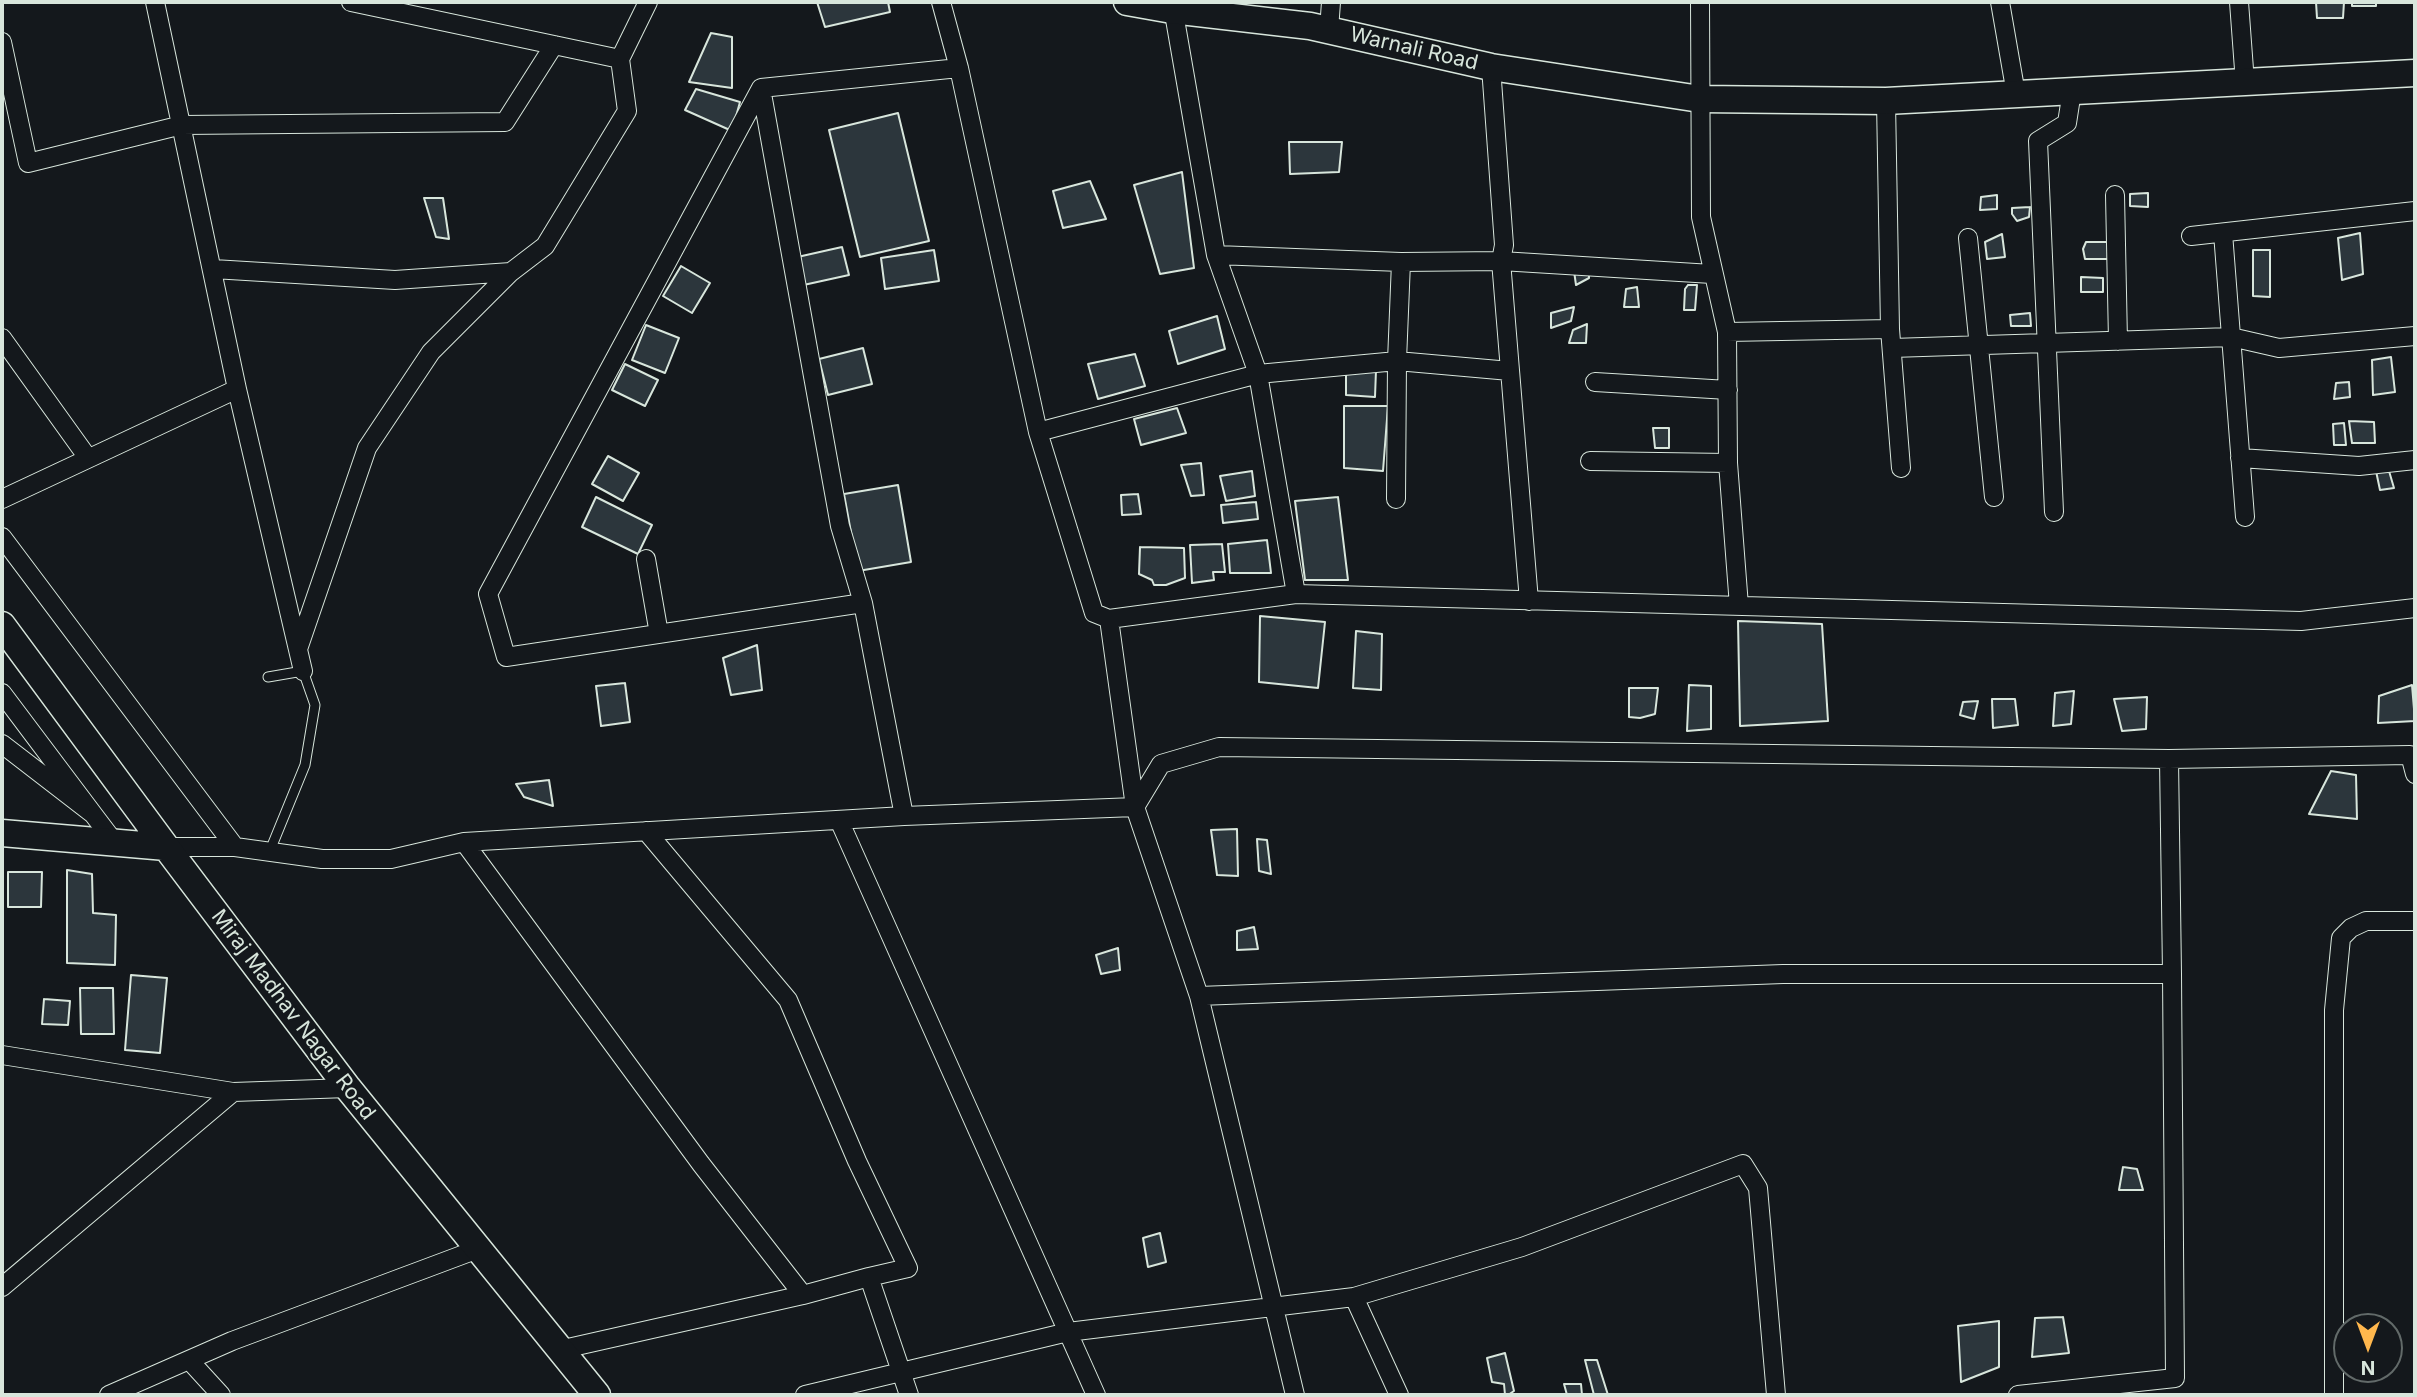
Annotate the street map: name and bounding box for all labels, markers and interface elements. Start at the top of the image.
street label: Warnali Road [1348,22,1480,76]
street label: Miraj Madhav Nagar Road [206,905,380,1125]
north arrow [2333,1313,2403,1383]
text: N [2361,1356,2375,1379]

